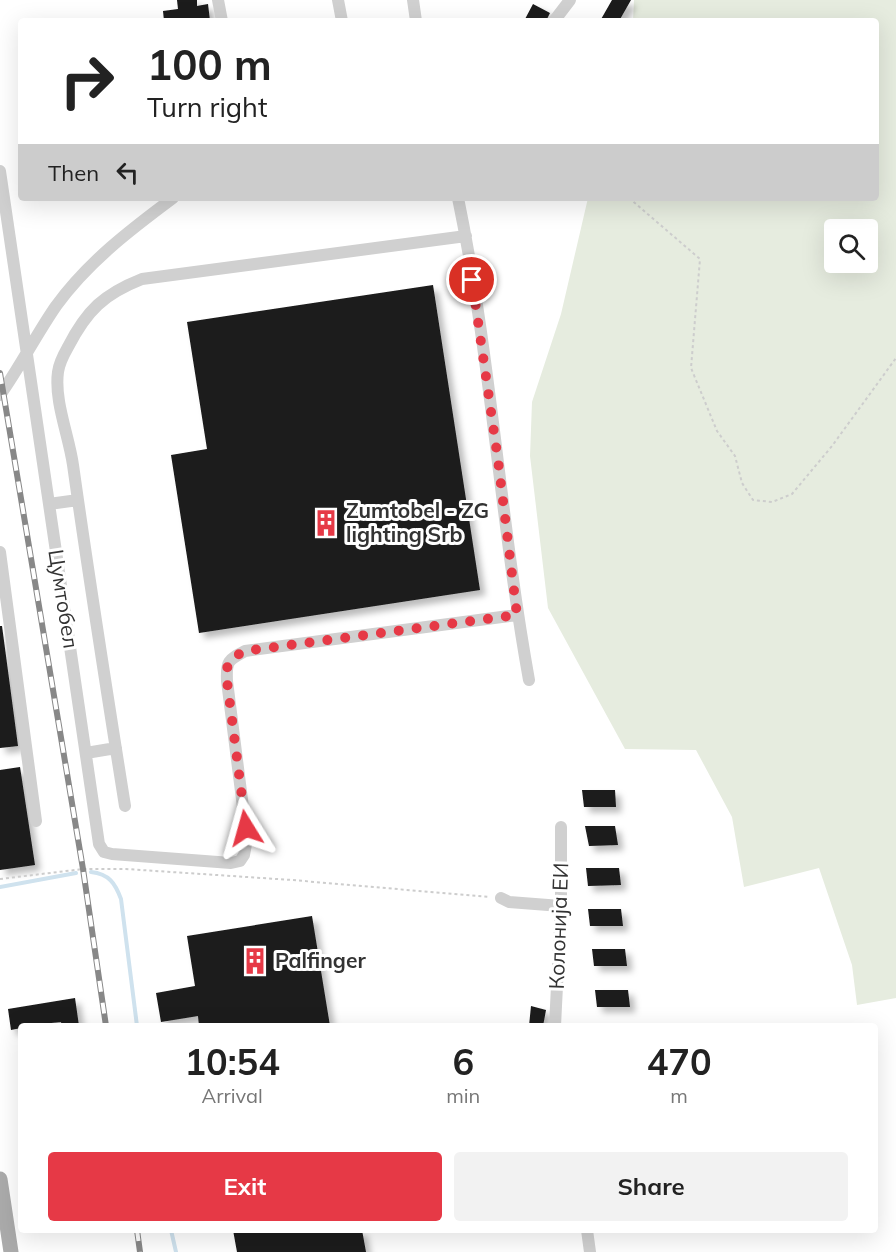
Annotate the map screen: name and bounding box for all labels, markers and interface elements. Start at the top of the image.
text: 100 m [147,38,272,91]
icon: right [48,42,126,120]
text: Turn right [147,90,267,124]
icon: left [111,156,144,189]
text: Then [48,159,99,187]
map controls [824,219,878,273]
button: search [824,219,878,273]
pin [446,254,497,305]
icon: arrive [455,263,488,296]
place label: Zumtobel - ZG lighting Srb [346,497,489,547]
building icon: Zumtobel - ZG lighting Srb [311,508,341,538]
street label: Цумтобел [43,547,85,650]
position arrow [214,796,278,860]
street label: Колонија ЕИ [543,862,573,990]
building icon: Palfinger [240,946,270,976]
place label: Palfinger [275,947,366,973]
text: 10:54 [184,1039,280,1084]
text: 6 [452,1039,474,1084]
text: 470 [647,1039,712,1084]
text: Arrival [202,1083,263,1108]
text: min [446,1083,480,1108]
text: m [670,1083,688,1108]
button: Exit [48,1152,442,1221]
button: Share [454,1152,848,1221]

